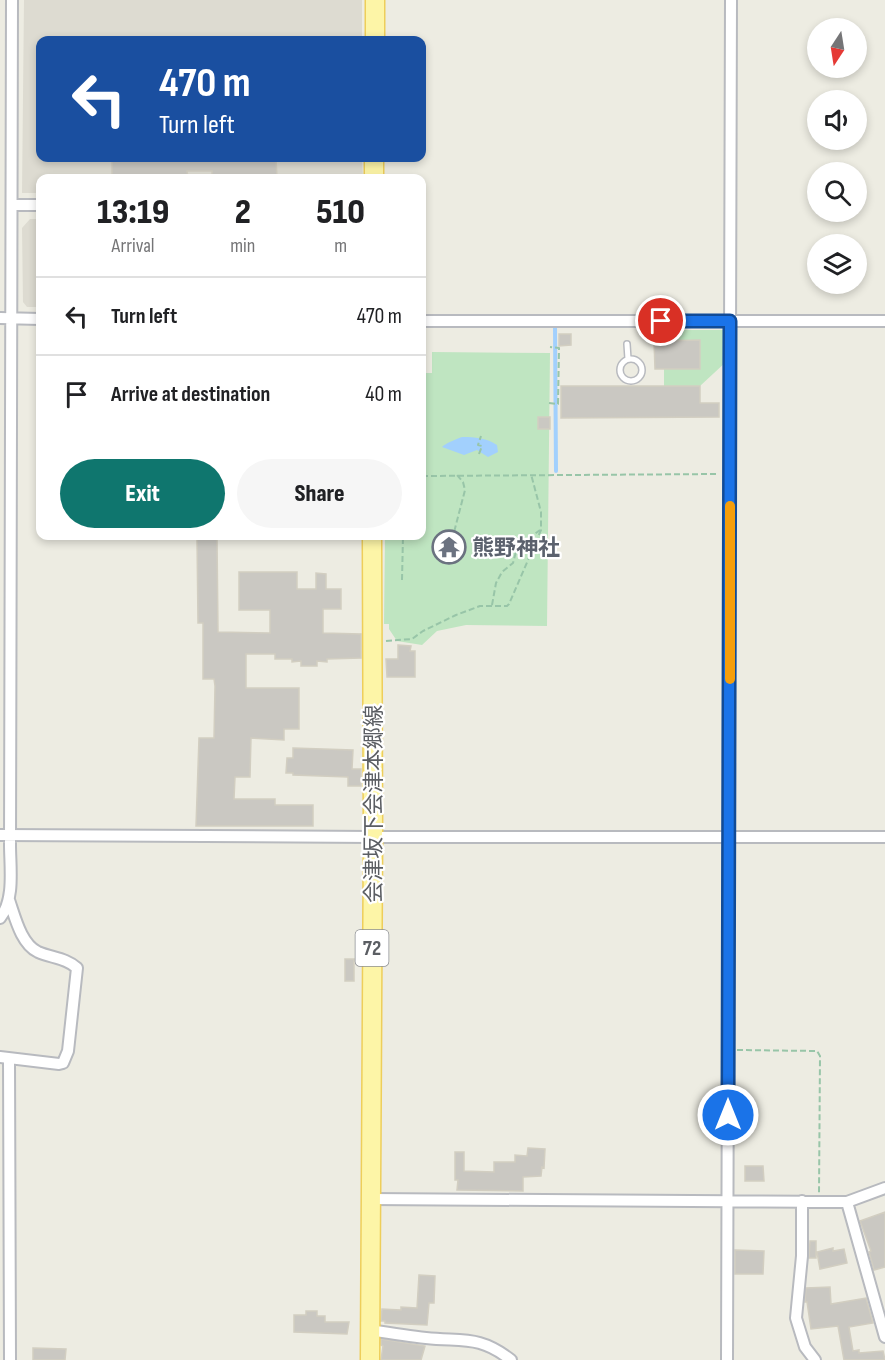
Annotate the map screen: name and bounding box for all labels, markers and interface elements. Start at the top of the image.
north arrow [807,18,867,78]
map controls [807,18,867,294]
text: 470 m [159,58,251,109]
icon: left [60,60,138,138]
button: sound [807,90,867,150]
text: Turn left [159,109,235,141]
button: search [807,162,867,222]
text: 13:19 [97,191,169,234]
text: 2 [235,191,251,234]
text: 510 [316,191,365,234]
text: Arrival [112,234,155,258]
text: min [230,234,255,258]
text: m [334,234,347,258]
button: layers [807,234,867,294]
pin [635,295,686,346]
icon: left [60,300,93,333]
text: Turn left [111,303,177,330]
text: 470 m [357,303,402,330]
icon: arrive [644,304,677,337]
icon: arrive [60,378,93,411]
text: Arrive at destination [111,381,270,408]
text: 40 m [365,381,402,408]
button: Exit [60,459,225,528]
button: Share [237,459,402,528]
temple icon: 熊野神社 [431,529,467,565]
place label: 熊野神社 [472,535,560,562]
street label: 会津坂下会津本郷線 [361,705,388,903]
road number: 72 [356,930,388,966]
position arrow [696,1083,760,1147]

